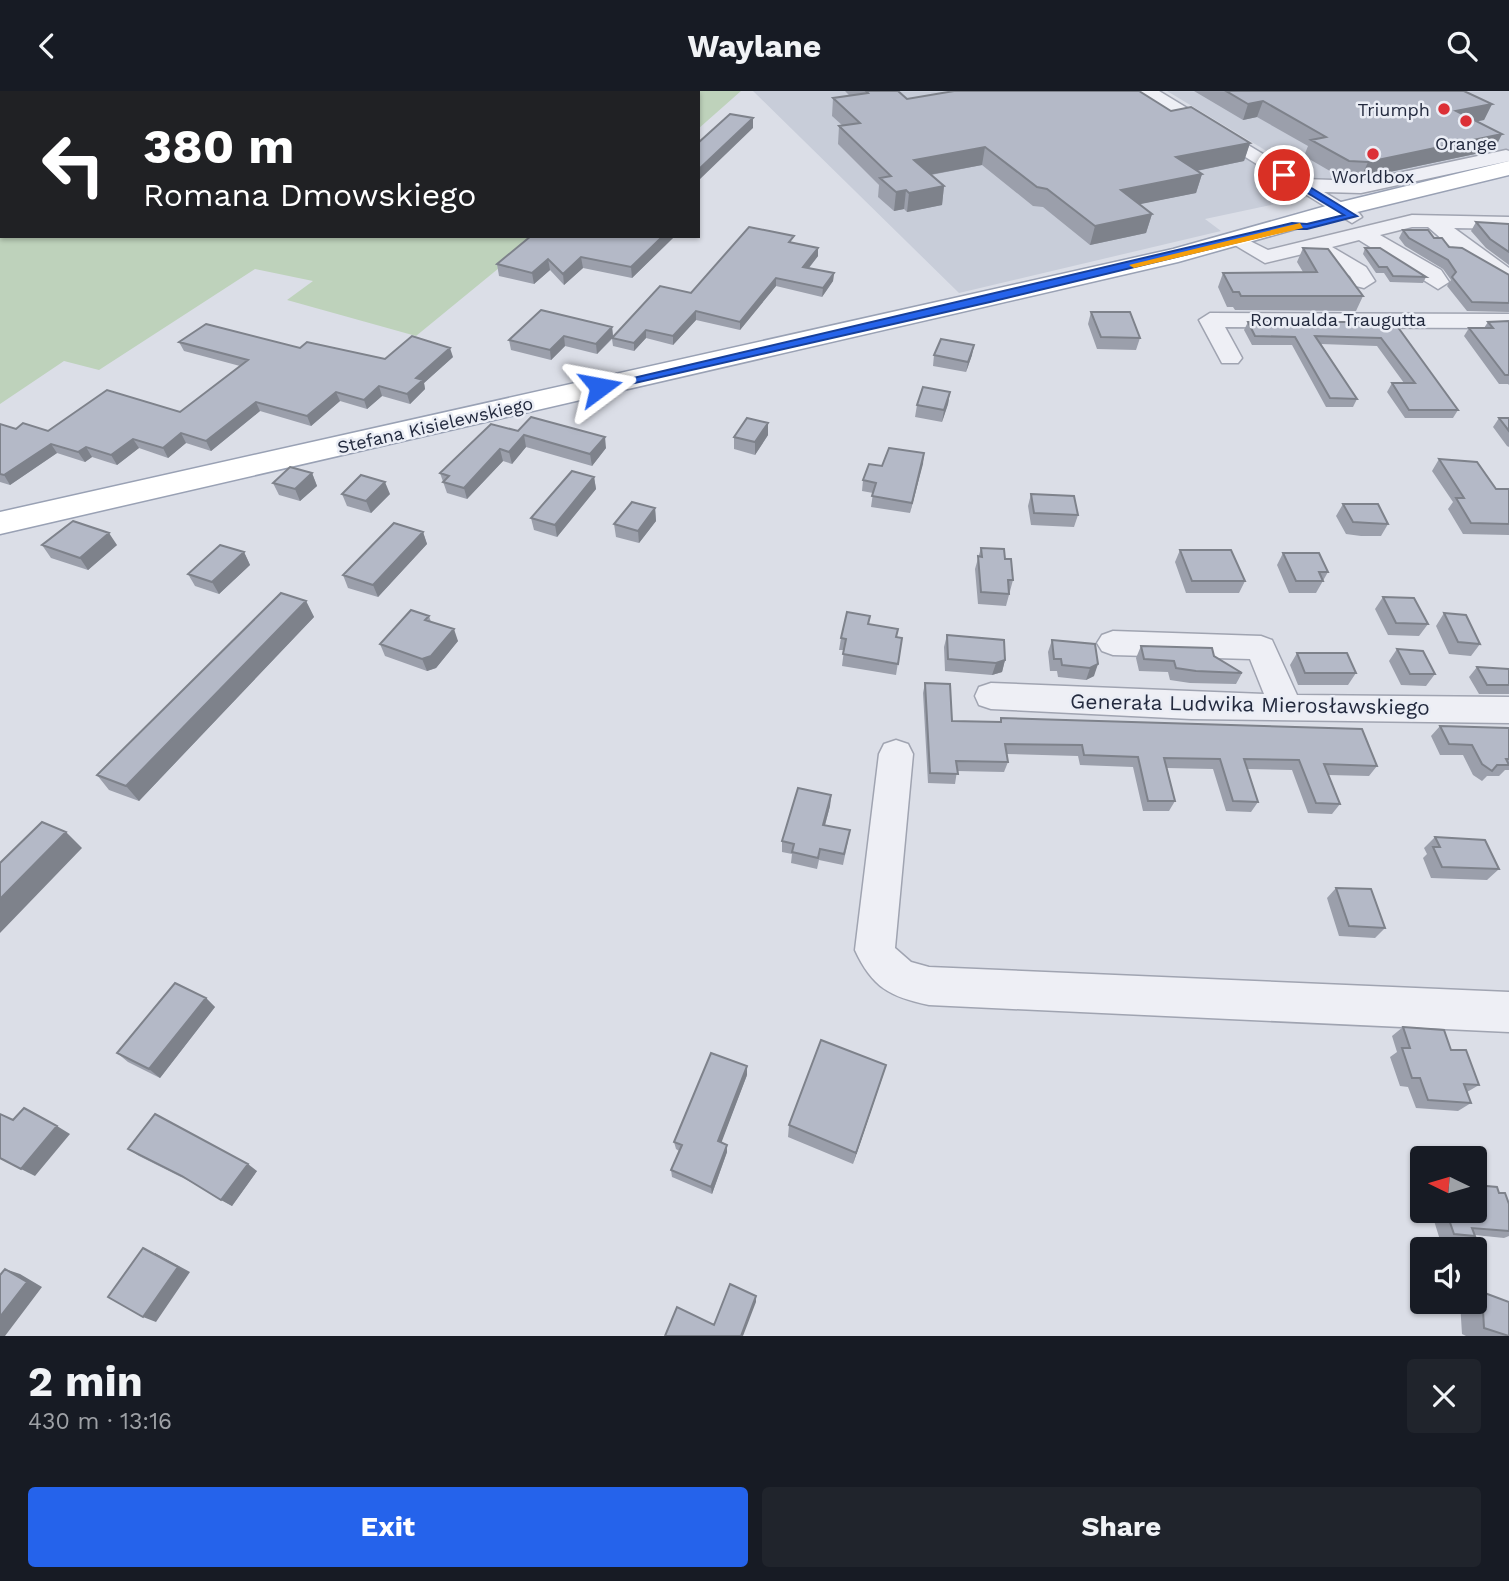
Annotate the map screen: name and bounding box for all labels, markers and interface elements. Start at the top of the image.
icon: back [28,27,66,65]
text: Waylane [688,27,821,65]
icon: search [1443,27,1481,65]
place label: Triumph [1358,99,1430,120]
marker: Triumph [1436,101,1452,117]
marker: Orange [1458,113,1474,129]
text: 380 m [143,117,294,175]
icon: left [28,119,119,210]
place label: Orange [1435,133,1497,154]
pin [1254,145,1314,205]
marker: Worldbox [1365,146,1381,162]
icon: arrive [1265,156,1303,194]
place label: Worldbox [1332,166,1414,187]
text: Romana Dmowskiego [143,176,476,214]
street label: Romualda Traugutta [1250,309,1426,330]
position arrow [563,350,637,424]
street label: Stefana Kisielewskiego [335,392,535,458]
street label: Generała Ludwika Mierosławskiego [1070,688,1430,720]
north arrow [1410,1146,1488,1223]
map controls [1410,1146,1487,1314]
button: sound [1410,1237,1487,1314]
text: 2 min [28,1357,143,1406]
button: close [1407,1359,1481,1433]
text: 430 m · 13:16 [28,1408,172,1435]
button: Exit [28,1487,748,1567]
button: Share [762,1487,1481,1567]

